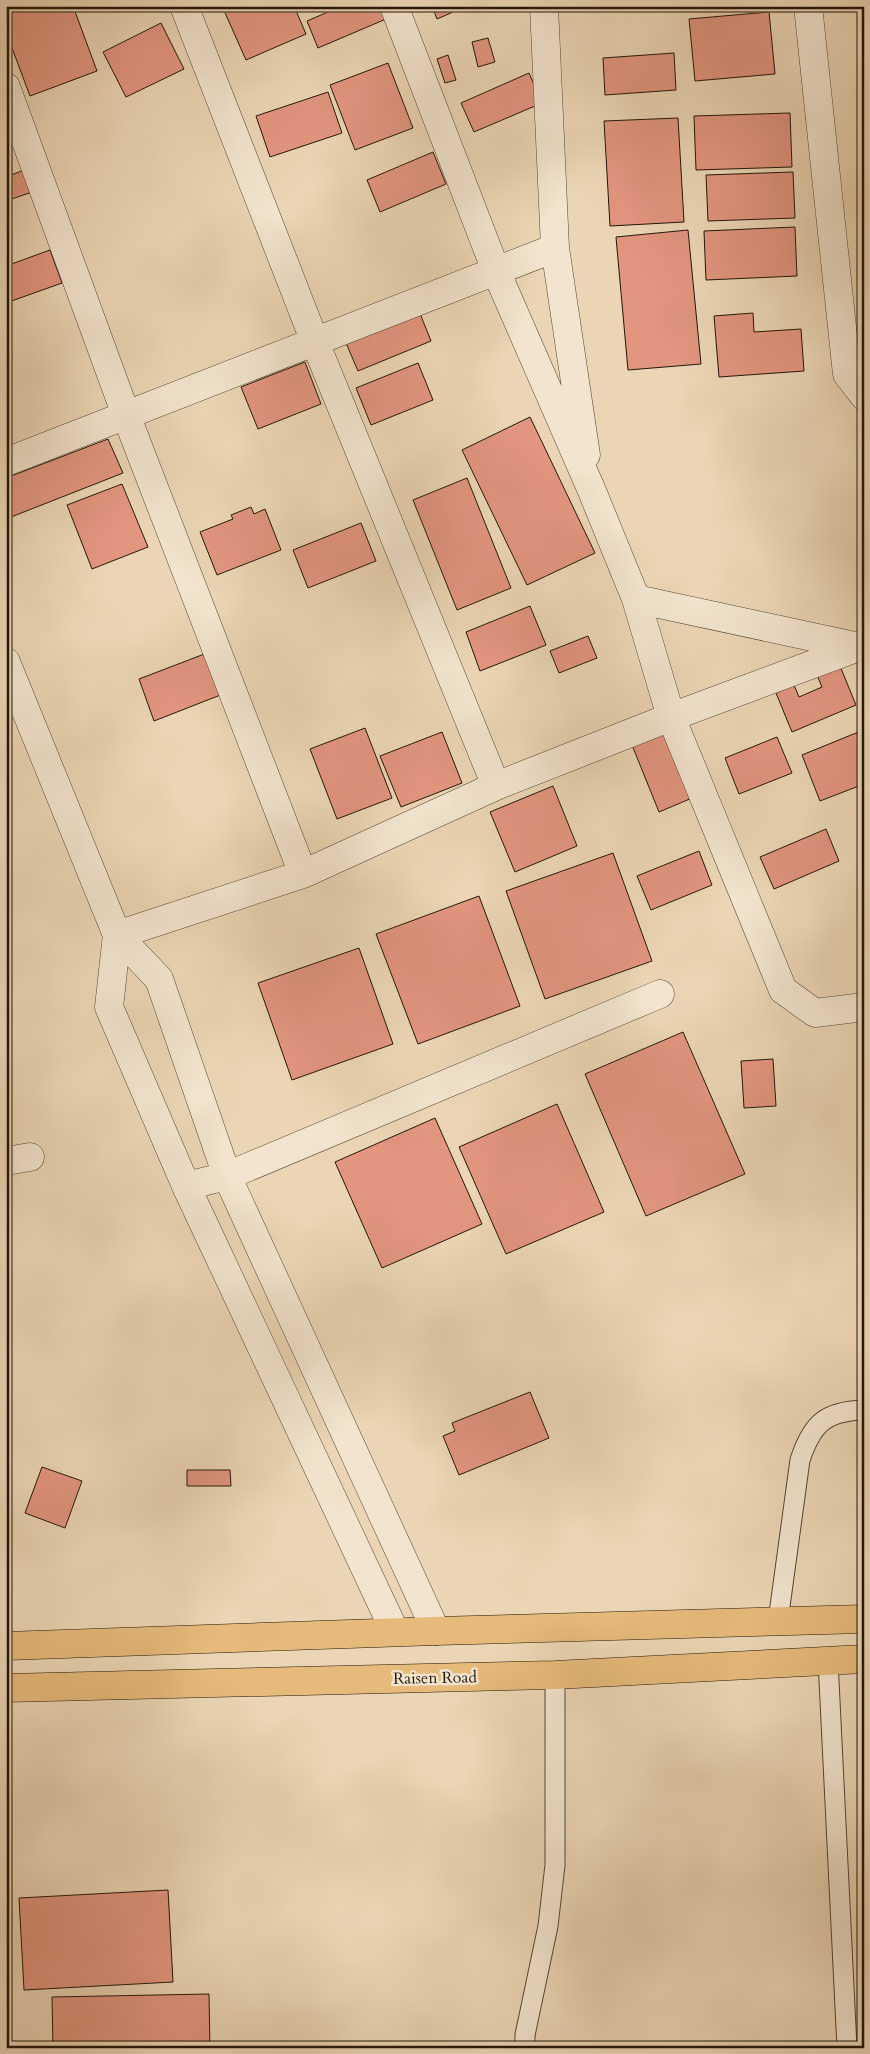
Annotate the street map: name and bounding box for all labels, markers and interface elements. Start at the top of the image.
street label: Raisen Road [393,1666,478,1690]

